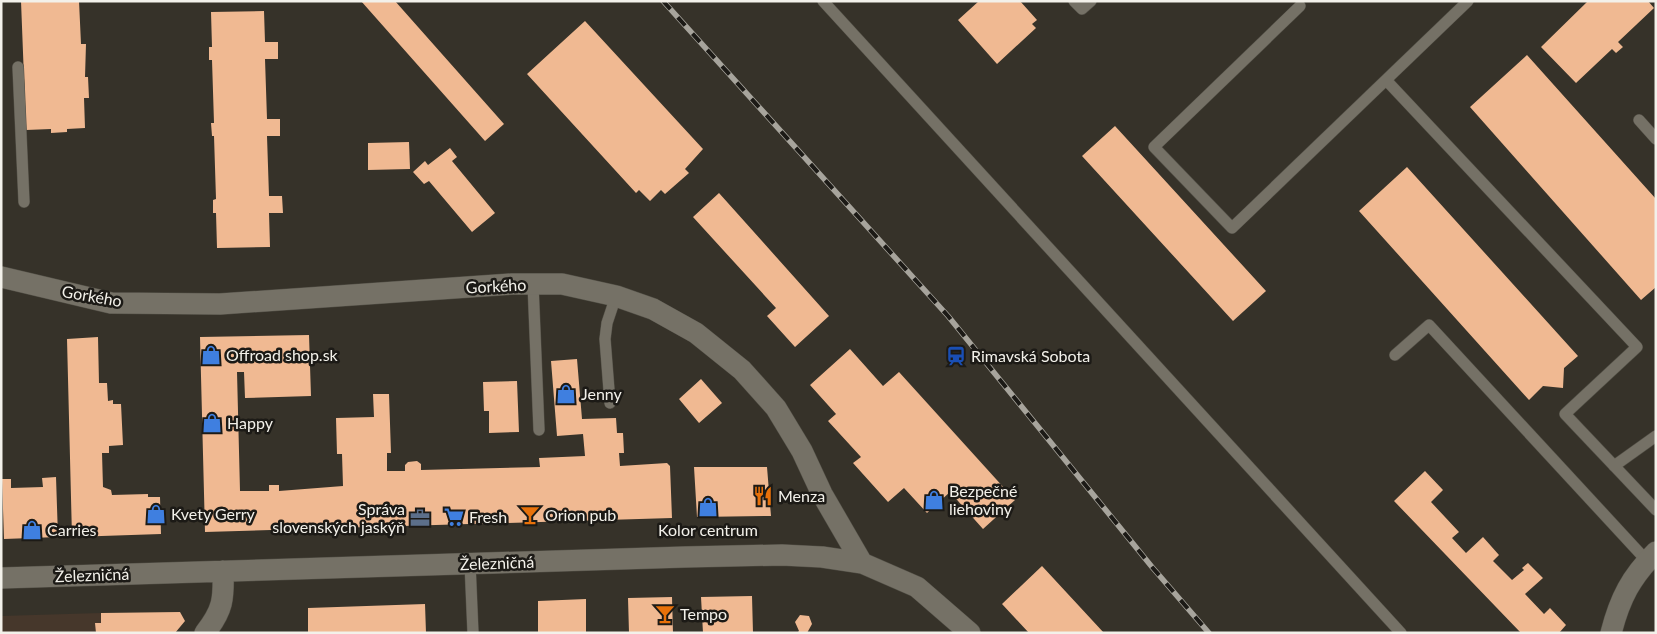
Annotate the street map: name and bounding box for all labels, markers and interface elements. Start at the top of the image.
street label: Gorkého [465,274,527,297]
street label: Gorkého [61,281,124,310]
shop icon: Offroad shop.sk [200,344,222,366]
place label: Offroad shop.sk [226,345,339,364]
station icon: Rimavská Sobota [945,345,967,367]
place label: Rimavská Sobota [971,346,1090,365]
shop icon: Jenny [555,383,577,405]
place label: Jenny [581,384,623,403]
shop icon: Happy [201,412,223,434]
place label: Happy [227,413,274,432]
place label: Bezpečné liehoviny [949,481,1017,518]
restaurant icon: Menza [752,485,774,507]
place label: Menza [778,486,825,505]
shop icon: Bezpečné liehoviny [923,489,945,511]
shop icon: Kolor centrum [697,496,719,518]
place label: Správa slovenských jaskýň [272,499,405,536]
shop icon: Kvety Gerry [145,503,167,525]
place label: Kvety Gerry [171,504,256,523]
bar icon: Orion pub [519,504,541,526]
place label: Orion pub [545,505,616,524]
supermarket icon: Fresh [443,506,465,528]
office icon: Správa slovenských jaskýň [409,507,431,529]
place label: Fresh [469,507,507,526]
shop icon: Carries [21,519,43,541]
place label: Carries [47,520,97,539]
place label: Kolor centrum [658,520,758,539]
street label: Železničná [459,552,535,573]
street label: Železničná [54,564,130,585]
bar icon: Tempo [654,603,676,625]
place label: Tempo [680,604,727,623]

